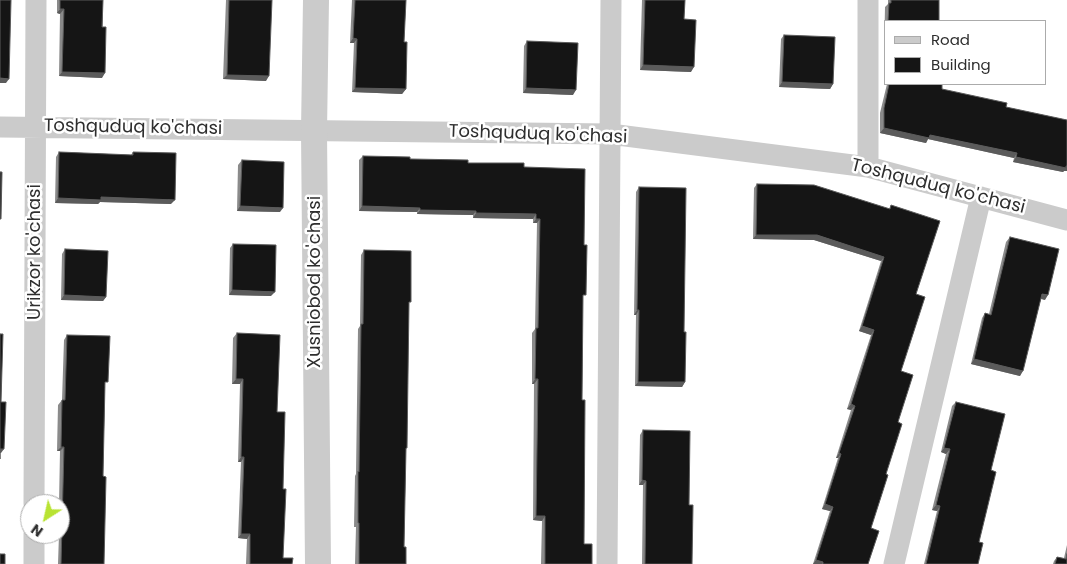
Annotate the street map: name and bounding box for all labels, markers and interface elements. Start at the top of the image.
legend [884,20,1047,85]
text: Road [931,29,970,50]
text: Building [931,54,991,75]
street label: Toshquduq ko'chasi [44,116,222,140]
street label: Toshquduq ko'chasi [448,121,628,149]
street label: Toshquduq ko'chasi [849,155,1027,219]
street label: Urikzor ko'chasi [24,184,46,320]
street label: Xusniobod ko'chasi [304,196,326,368]
north arrow [20,494,70,544]
text: N [27,519,47,542]

